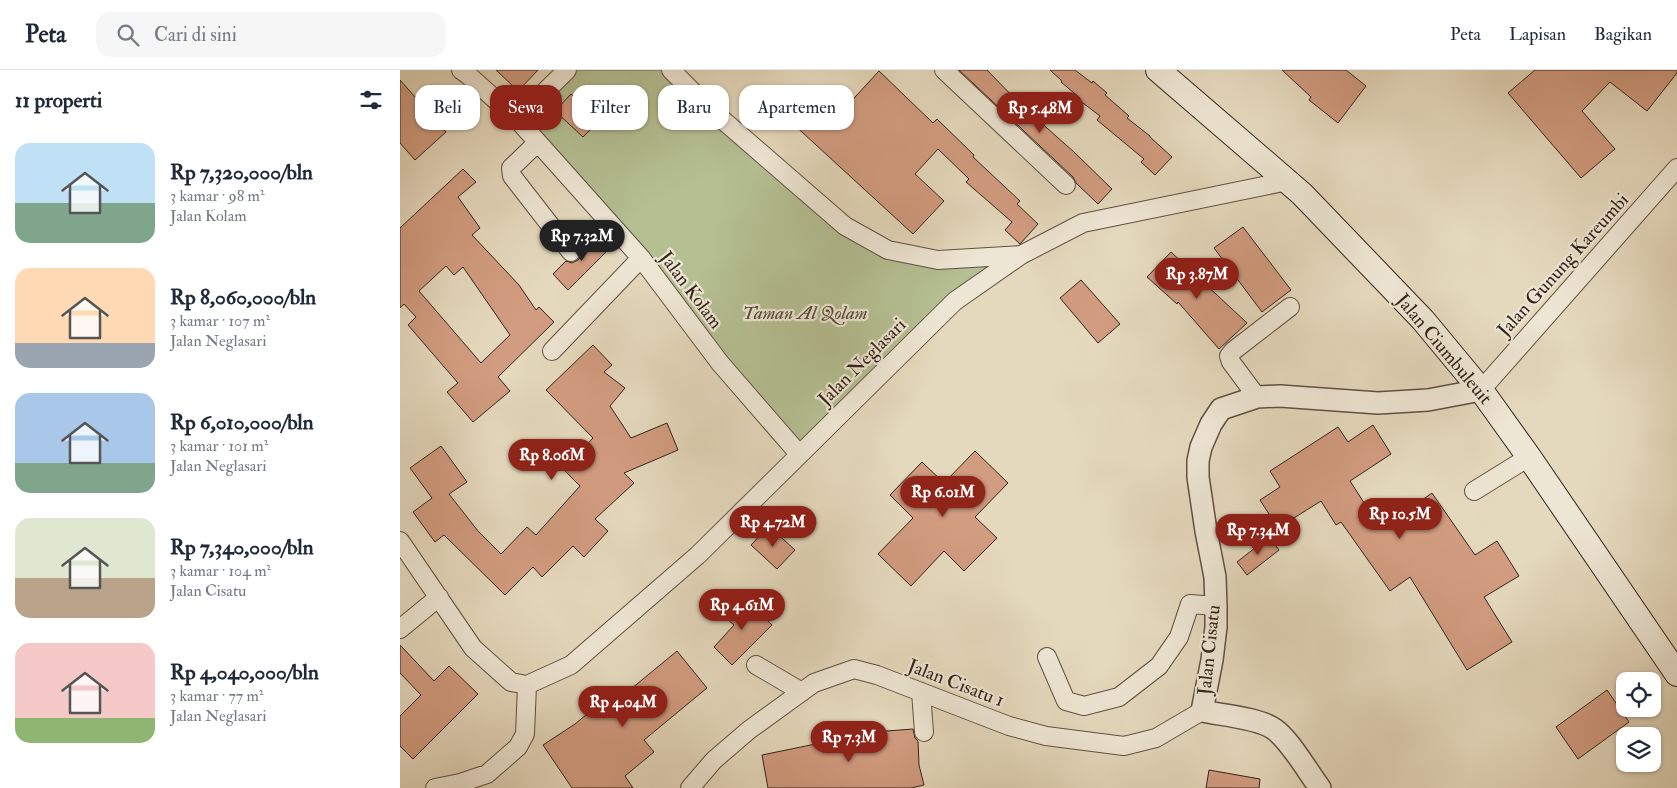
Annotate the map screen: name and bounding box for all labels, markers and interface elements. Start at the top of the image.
search box [96,12,446,57]
text: Peta [25,19,66,50]
icon: search [114,21,142,49]
text: Cari di sini [154,23,237,47]
text: Peta [1450,23,1481,46]
text: Lapisan [1509,23,1566,46]
text: Bagikan [1594,23,1652,46]
chip: Beli [415,85,480,130]
chip: Sewa [490,85,562,130]
chip: Filter [572,85,648,130]
chip: Baru [658,85,729,130]
chip: Apartemen [739,85,854,130]
icon: filters [357,86,385,114]
text: 11 properti [15,87,102,114]
pin: Rp 5.48M [988,92,1092,134]
text: Rp 5.48M [1008,98,1072,118]
text: Rp 7,320,000/bln [170,159,313,186]
icon: home [55,163,115,223]
text: 3 kamar · 98 m² [170,186,264,206]
street label: Jalan Gunung Kareumbi [1492,188,1634,342]
text: Jalan Kolam [170,206,247,226]
pin: Rp 7.32M [530,220,634,262]
text: Rp 7.32M [551,226,613,246]
street label: Jalan Kolam [653,246,728,334]
pin: Rp 3.87M [1145,258,1249,300]
text: Rp 3.87M [1166,264,1228,284]
text: Rp 8,060,000/bln [170,284,316,311]
icon: home [55,288,115,348]
street label: Jalan Ciumbuleuit [1390,288,1497,409]
park label: Taman Al Qolam [743,301,868,325]
text: 3 kamar · 107 m² [170,311,270,331]
street label: Jalan Neglasari [812,313,911,412]
text: Jalan Neglasari [170,331,267,351]
text: Rp 6,010,000/bln [170,409,314,436]
icon: home [55,413,115,473]
text: 3 kamar · 101 m² [170,436,268,456]
pin: Rp 8.06M [500,438,604,481]
text: Rp 8.06M [519,445,585,465]
text: Jalan Neglasari [170,456,267,476]
pin: Rp 6.01M [891,476,995,518]
text: Rp 6.01M [911,482,975,502]
pin: Rp 10.5M [1348,498,1452,540]
text: Rp 10.5M [1369,504,1431,524]
pin: Rp 4.72M [721,506,825,548]
text: Rp 4.72M [740,512,806,532]
pin: Rp 7.34M [1206,514,1310,556]
text: Rp 7.34M [1226,520,1290,540]
text: Rp 7,340,000/bln [170,534,314,561]
icon: home [55,538,115,598]
text: 3 kamar · 104 m² [170,561,271,581]
text: Jalan Cisatu [170,581,246,601]
pin: Rp 4.61M [690,588,794,631]
text: Rp 4.61M [710,595,774,615]
street label: Jalan Cisatu [1192,603,1226,697]
street label: Jalan Cisatu 1 [903,653,1008,712]
text: Rp 4,040,000/bln [170,659,319,686]
icon: home [55,663,115,723]
map controls [1616,672,1661,772]
button: locate [1616,672,1661,717]
text: 3 kamar · 77 m² [170,686,263,706]
pin: Rp 4.04M [571,686,675,728]
text: Rp 4.04M [589,692,657,712]
text: Jalan Neglasari [170,706,267,726]
pin: Rp 7.3M [803,720,895,763]
text: Rp 7.3M [822,727,876,747]
button: layers [1616,727,1661,772]

